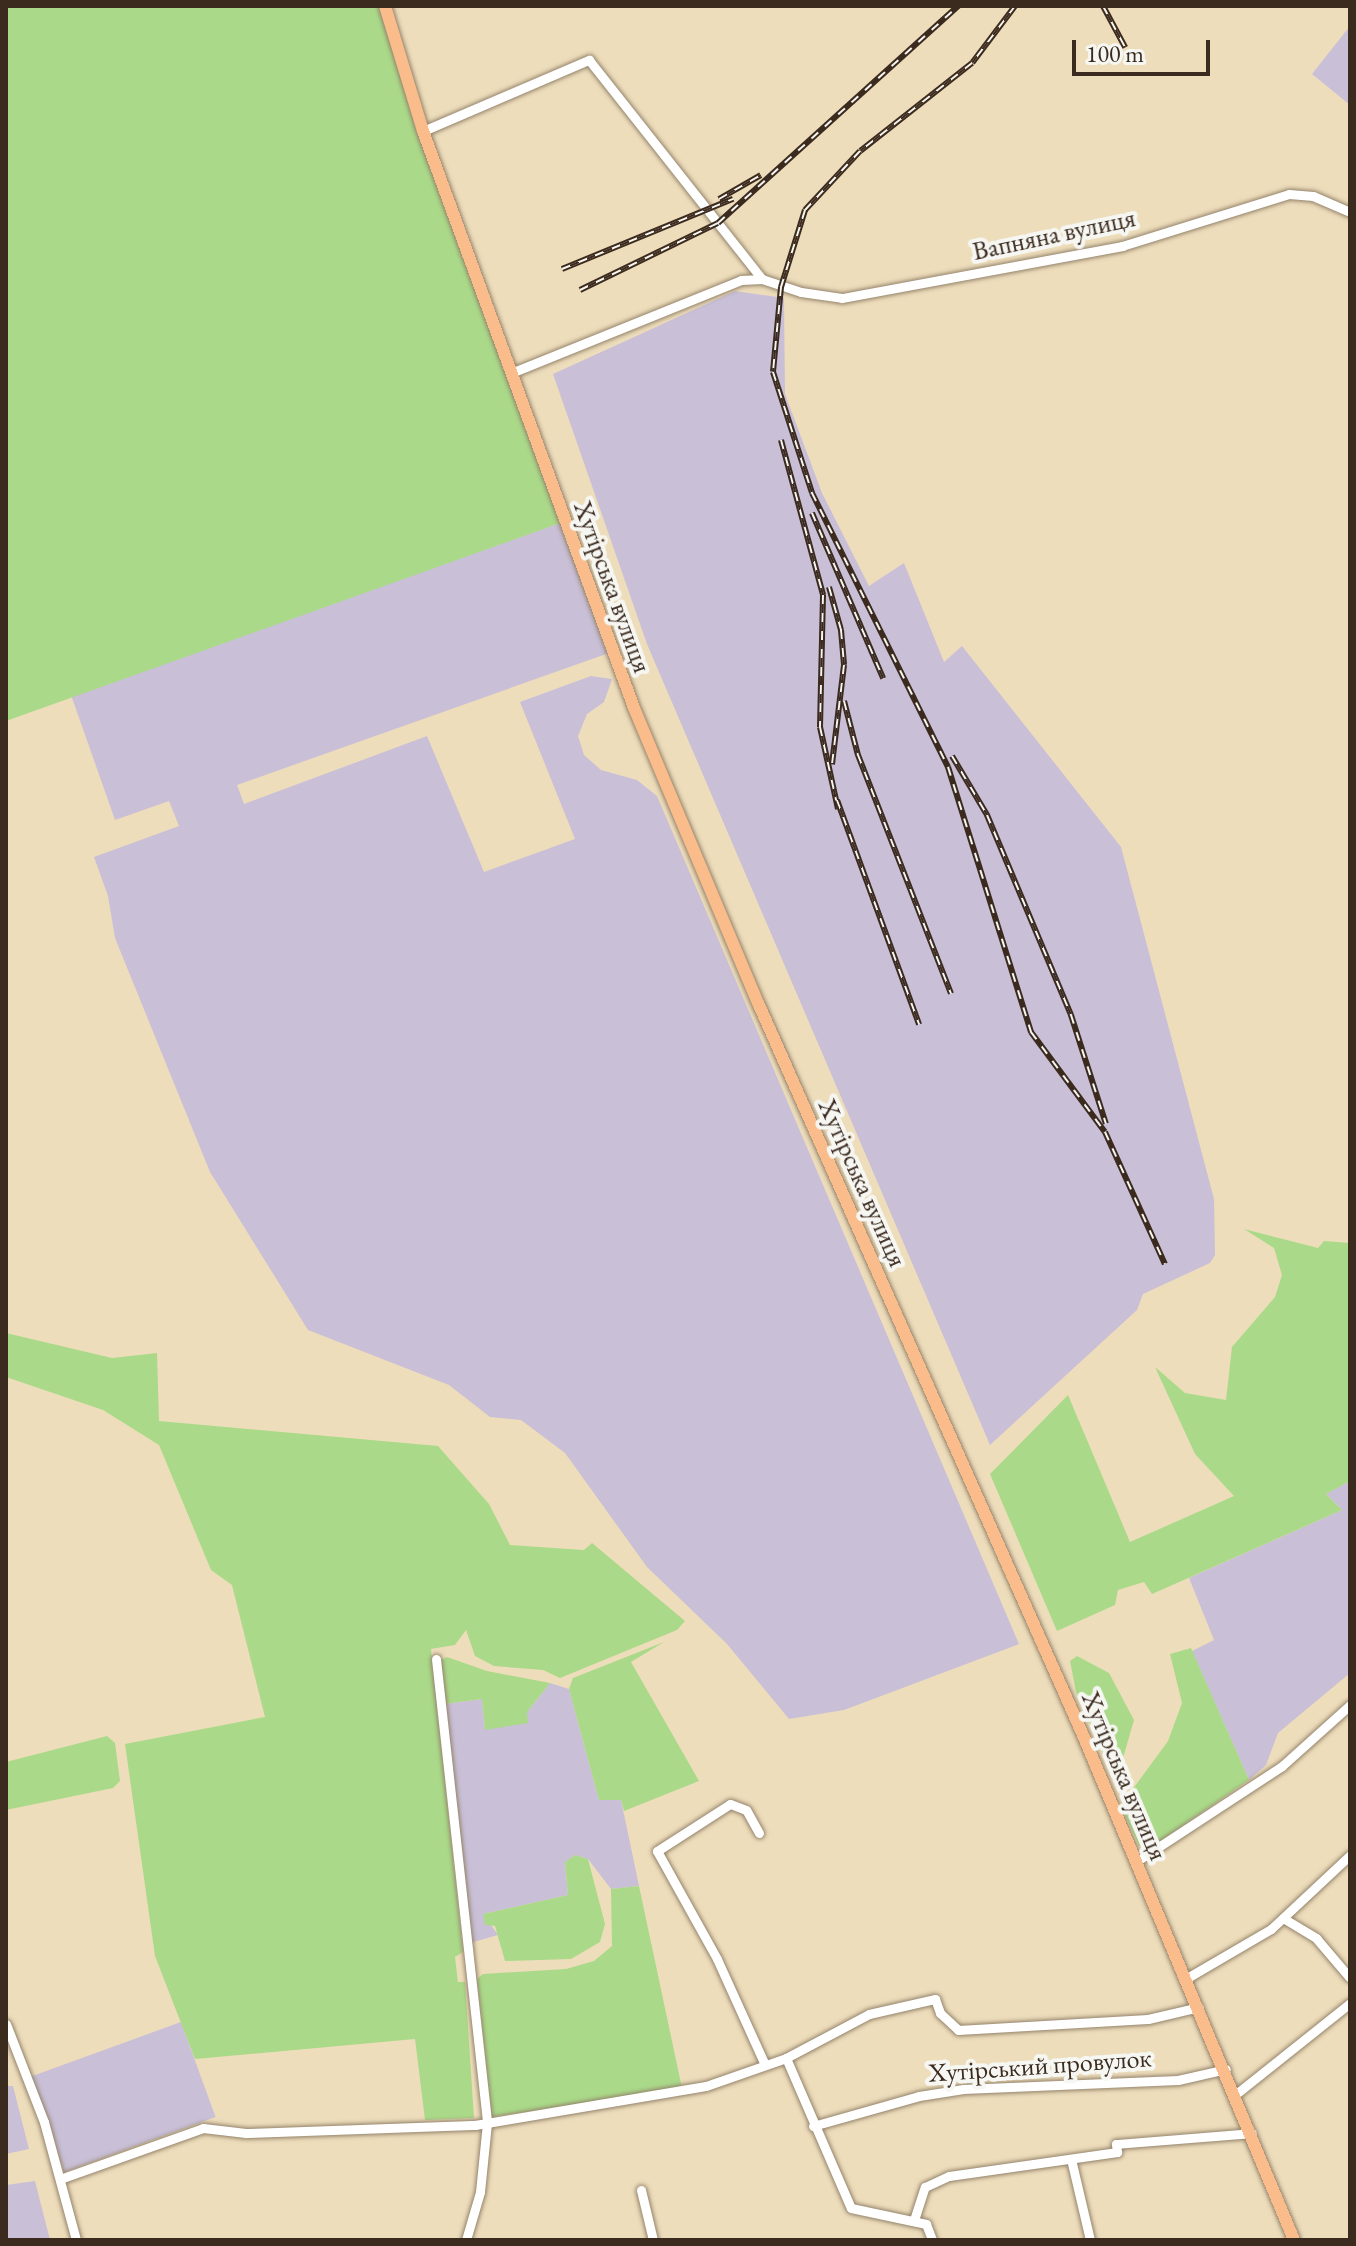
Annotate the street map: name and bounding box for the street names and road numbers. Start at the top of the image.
street label: Вапняна вулиця [970,203,1138,267]
street label: Хутірська вулиця [567,497,657,677]
street label: Хутірська вулиця [811,1094,913,1272]
street label: Хутірська вулиця [1074,1687,1174,1865]
street label: Хутірський провулок [927,2043,1153,2089]

